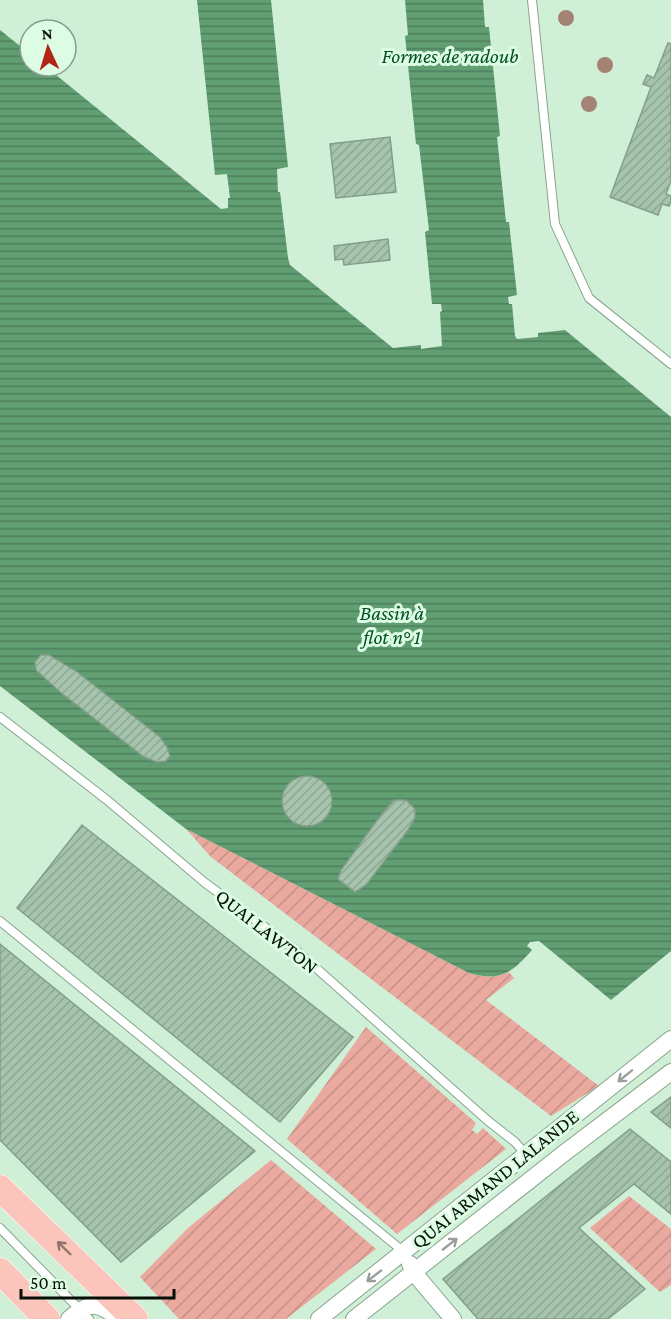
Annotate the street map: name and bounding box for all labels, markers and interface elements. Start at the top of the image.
north arrow [18,18,78,78]
text: N [41,25,53,42]
water label: Formes de radoub [381,44,519,68]
water label: Bassin à flot n° 1 [359,601,424,649]
street label: QUAI LAWTON [211,884,323,978]
one-way arrow [618,1069,634,1082]
street label: QUAI ARMAND LALANDE [407,1105,583,1253]
one-way arrow [441,1237,457,1250]
one-way arrow [56,1241,71,1256]
scale bar [21,1262,174,1300]
one-way arrow [367,1269,383,1282]
text: 50 m [30,1273,67,1293]

